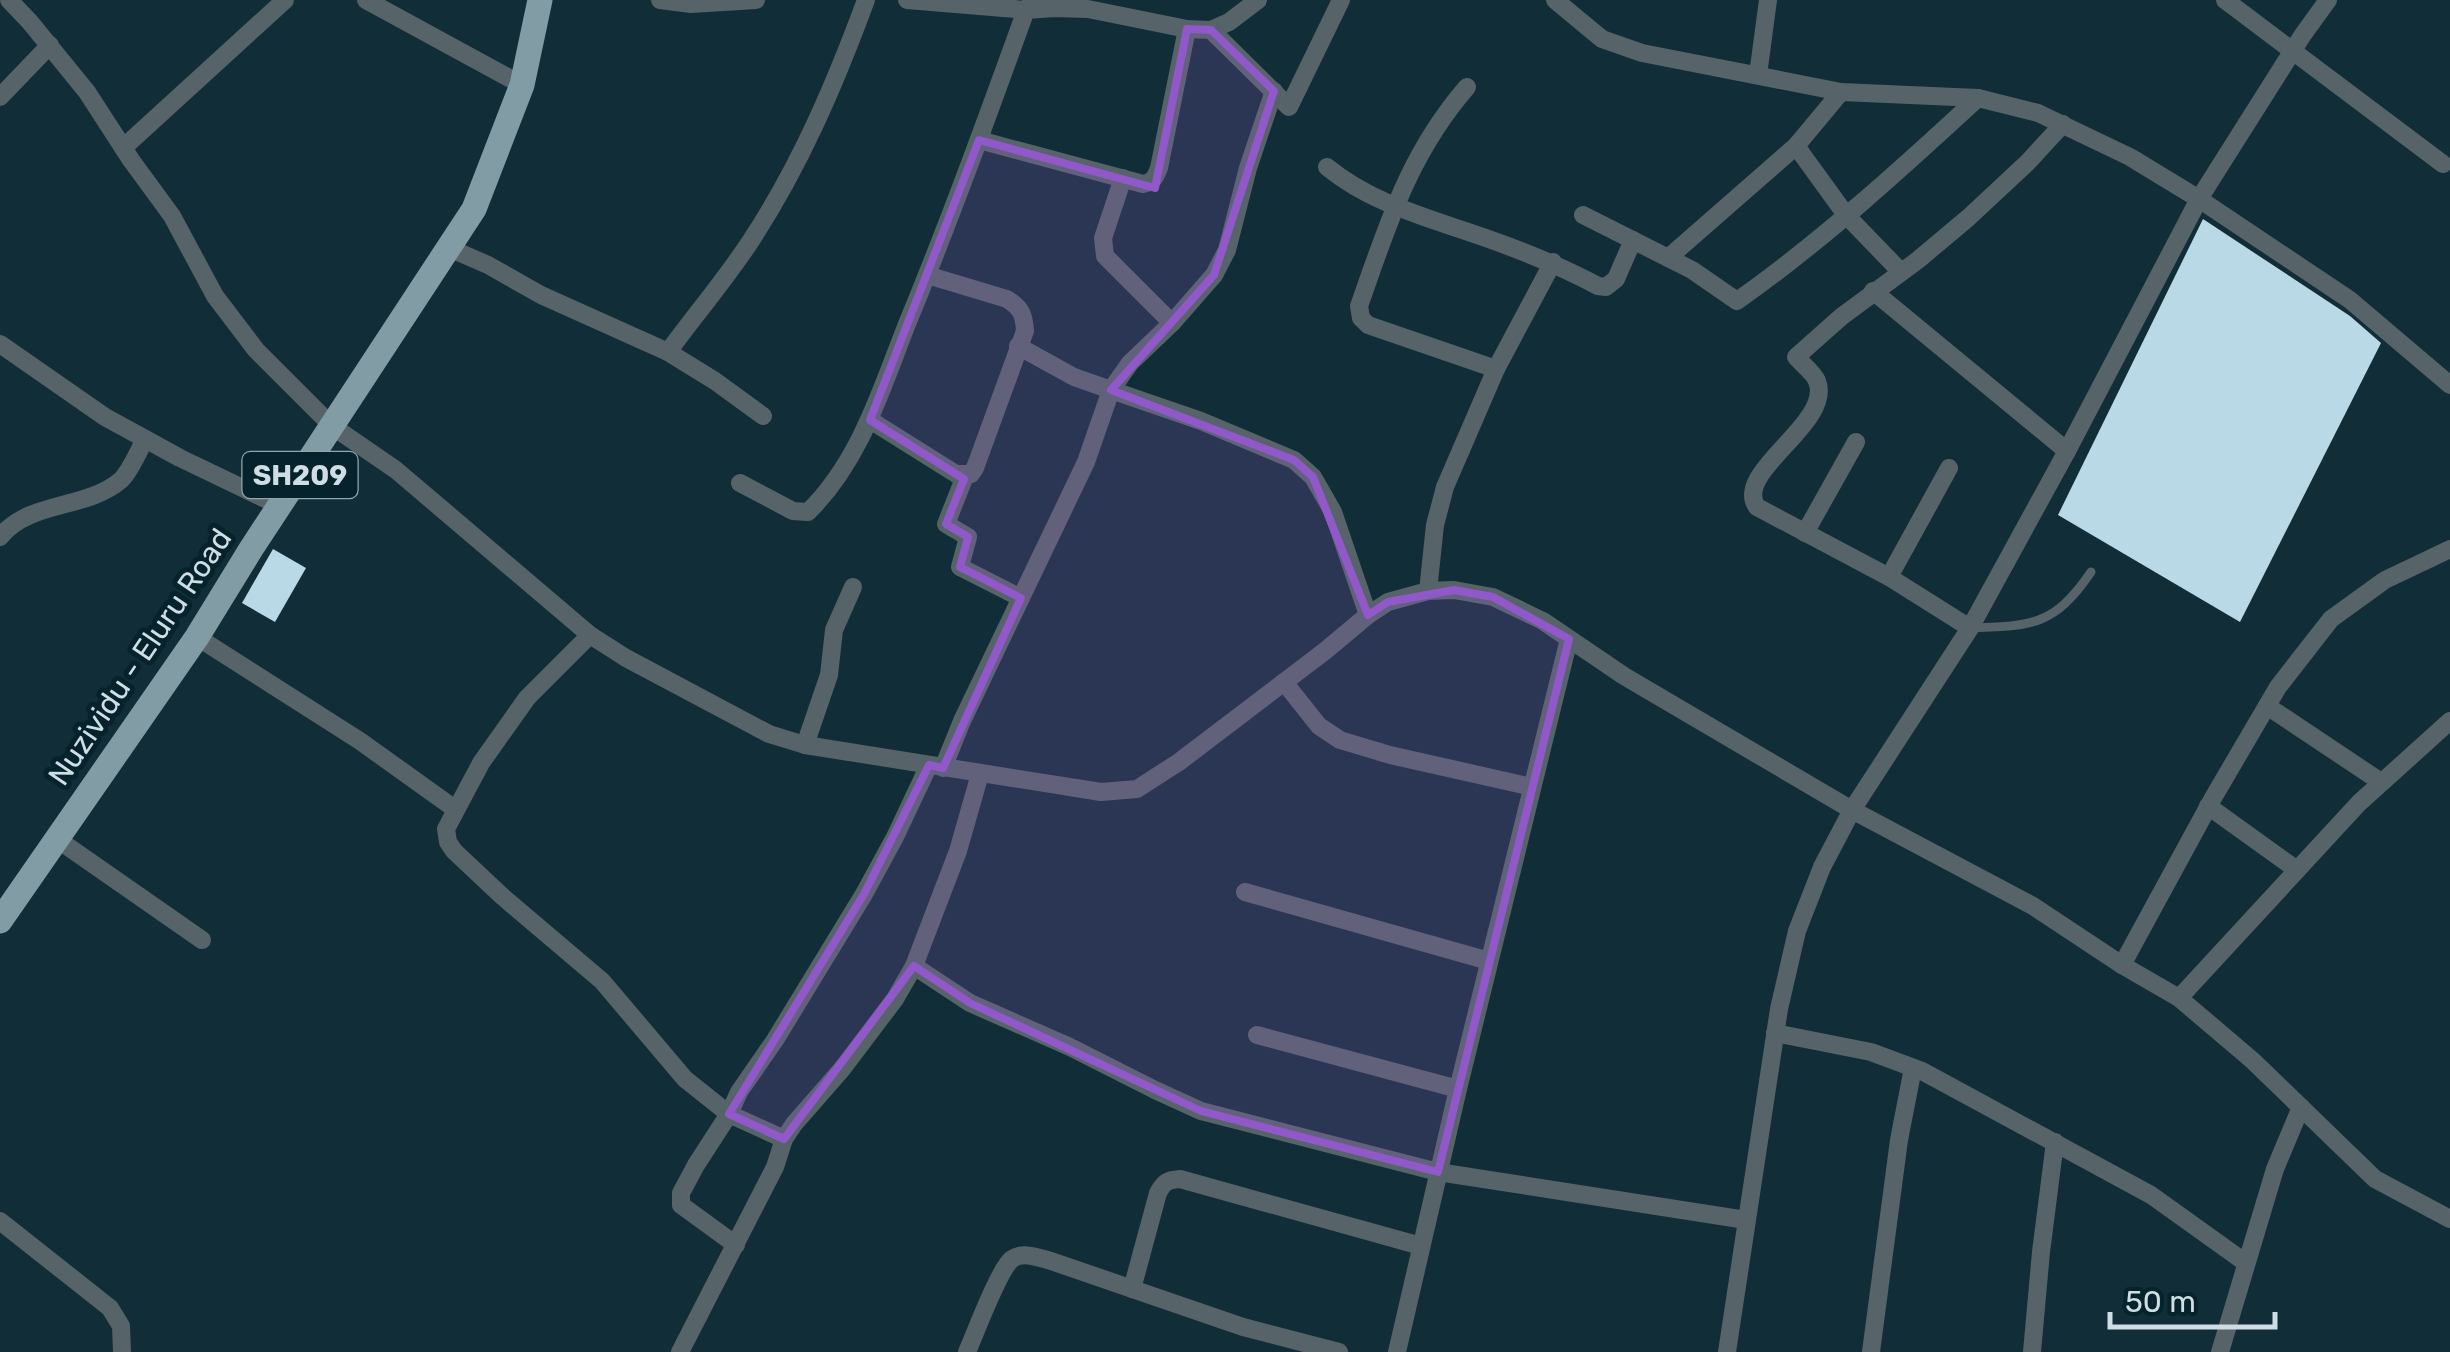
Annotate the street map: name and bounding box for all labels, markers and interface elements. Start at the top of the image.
road number: SH209 [242,452,358,498]
street label: Nuzividu - Eluru Road [41,522,239,792]
scale bar [2110,1267,2275,1329]
text: 50 m [2125,1284,2196,1320]

